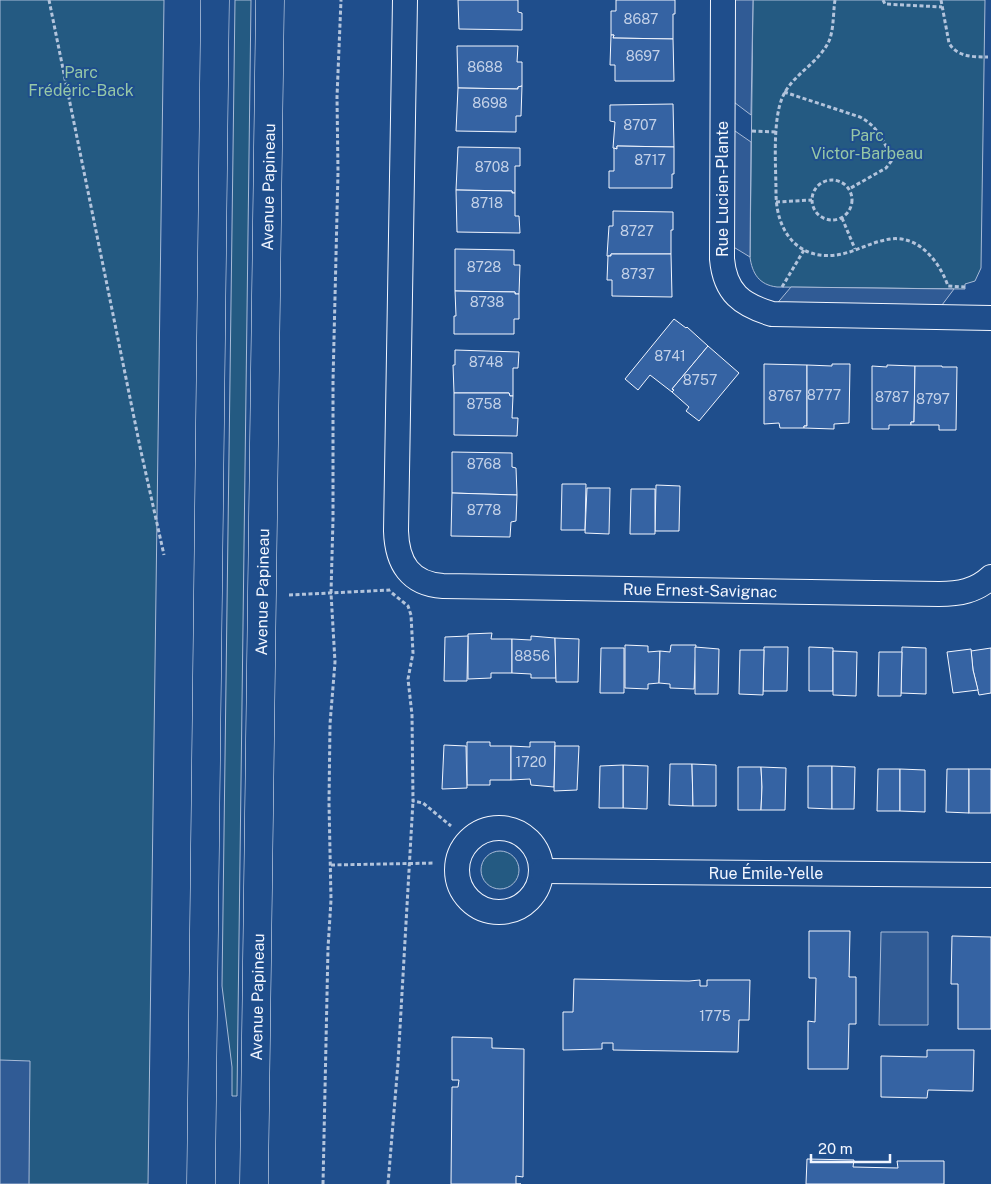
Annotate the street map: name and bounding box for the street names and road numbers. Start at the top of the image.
street label: Rue Lucien-Plante [713,121,732,257]
street label: Avenue Papineau [258,123,279,251]
street label: Avenue Papineau [252,528,273,656]
street label: Rue Ernest-Savignac [623,580,777,601]
street label: Rue Émile-Yelle [709,863,823,883]
street label: Avenue Papineau [247,933,268,1061]

